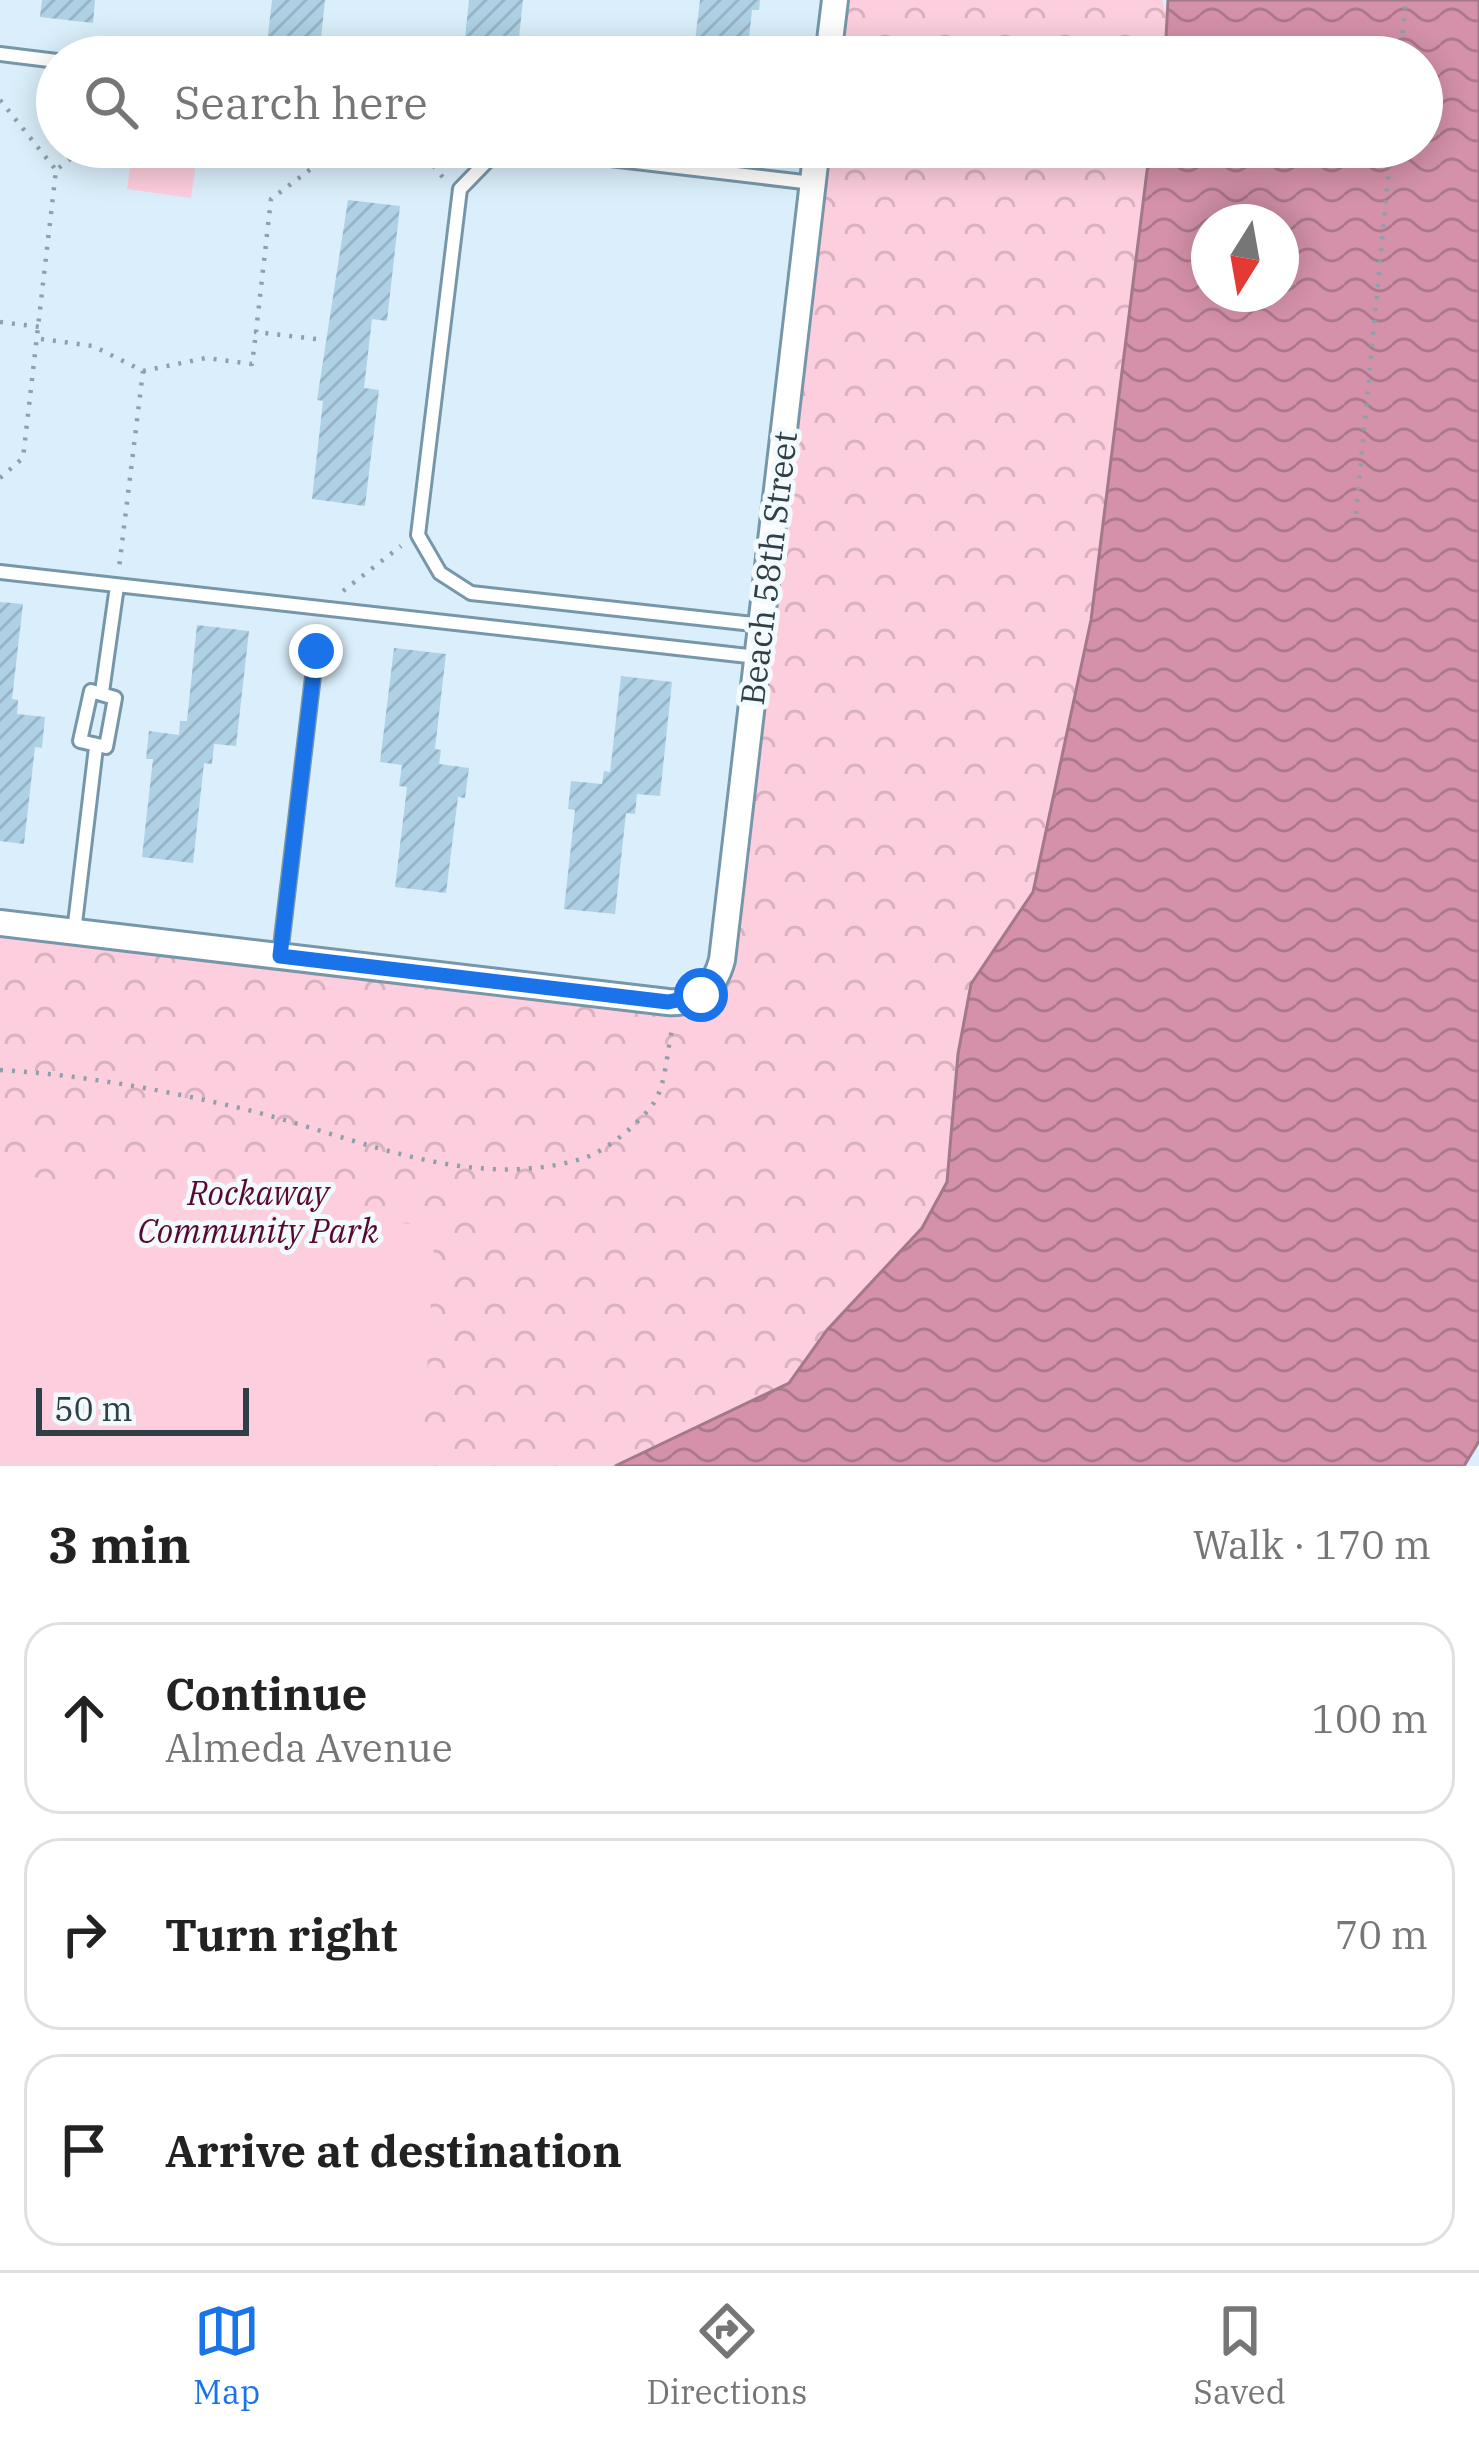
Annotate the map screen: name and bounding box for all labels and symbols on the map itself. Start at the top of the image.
north arrow [1191,204,1299,312]
street label: Beach 58th Street [730,429,806,707]
route end [289,624,343,678]
route start [674,968,728,1022]
park label: Rockaway Community Park [138,1171,379,1252]
scale bar [36,1382,249,1435]

